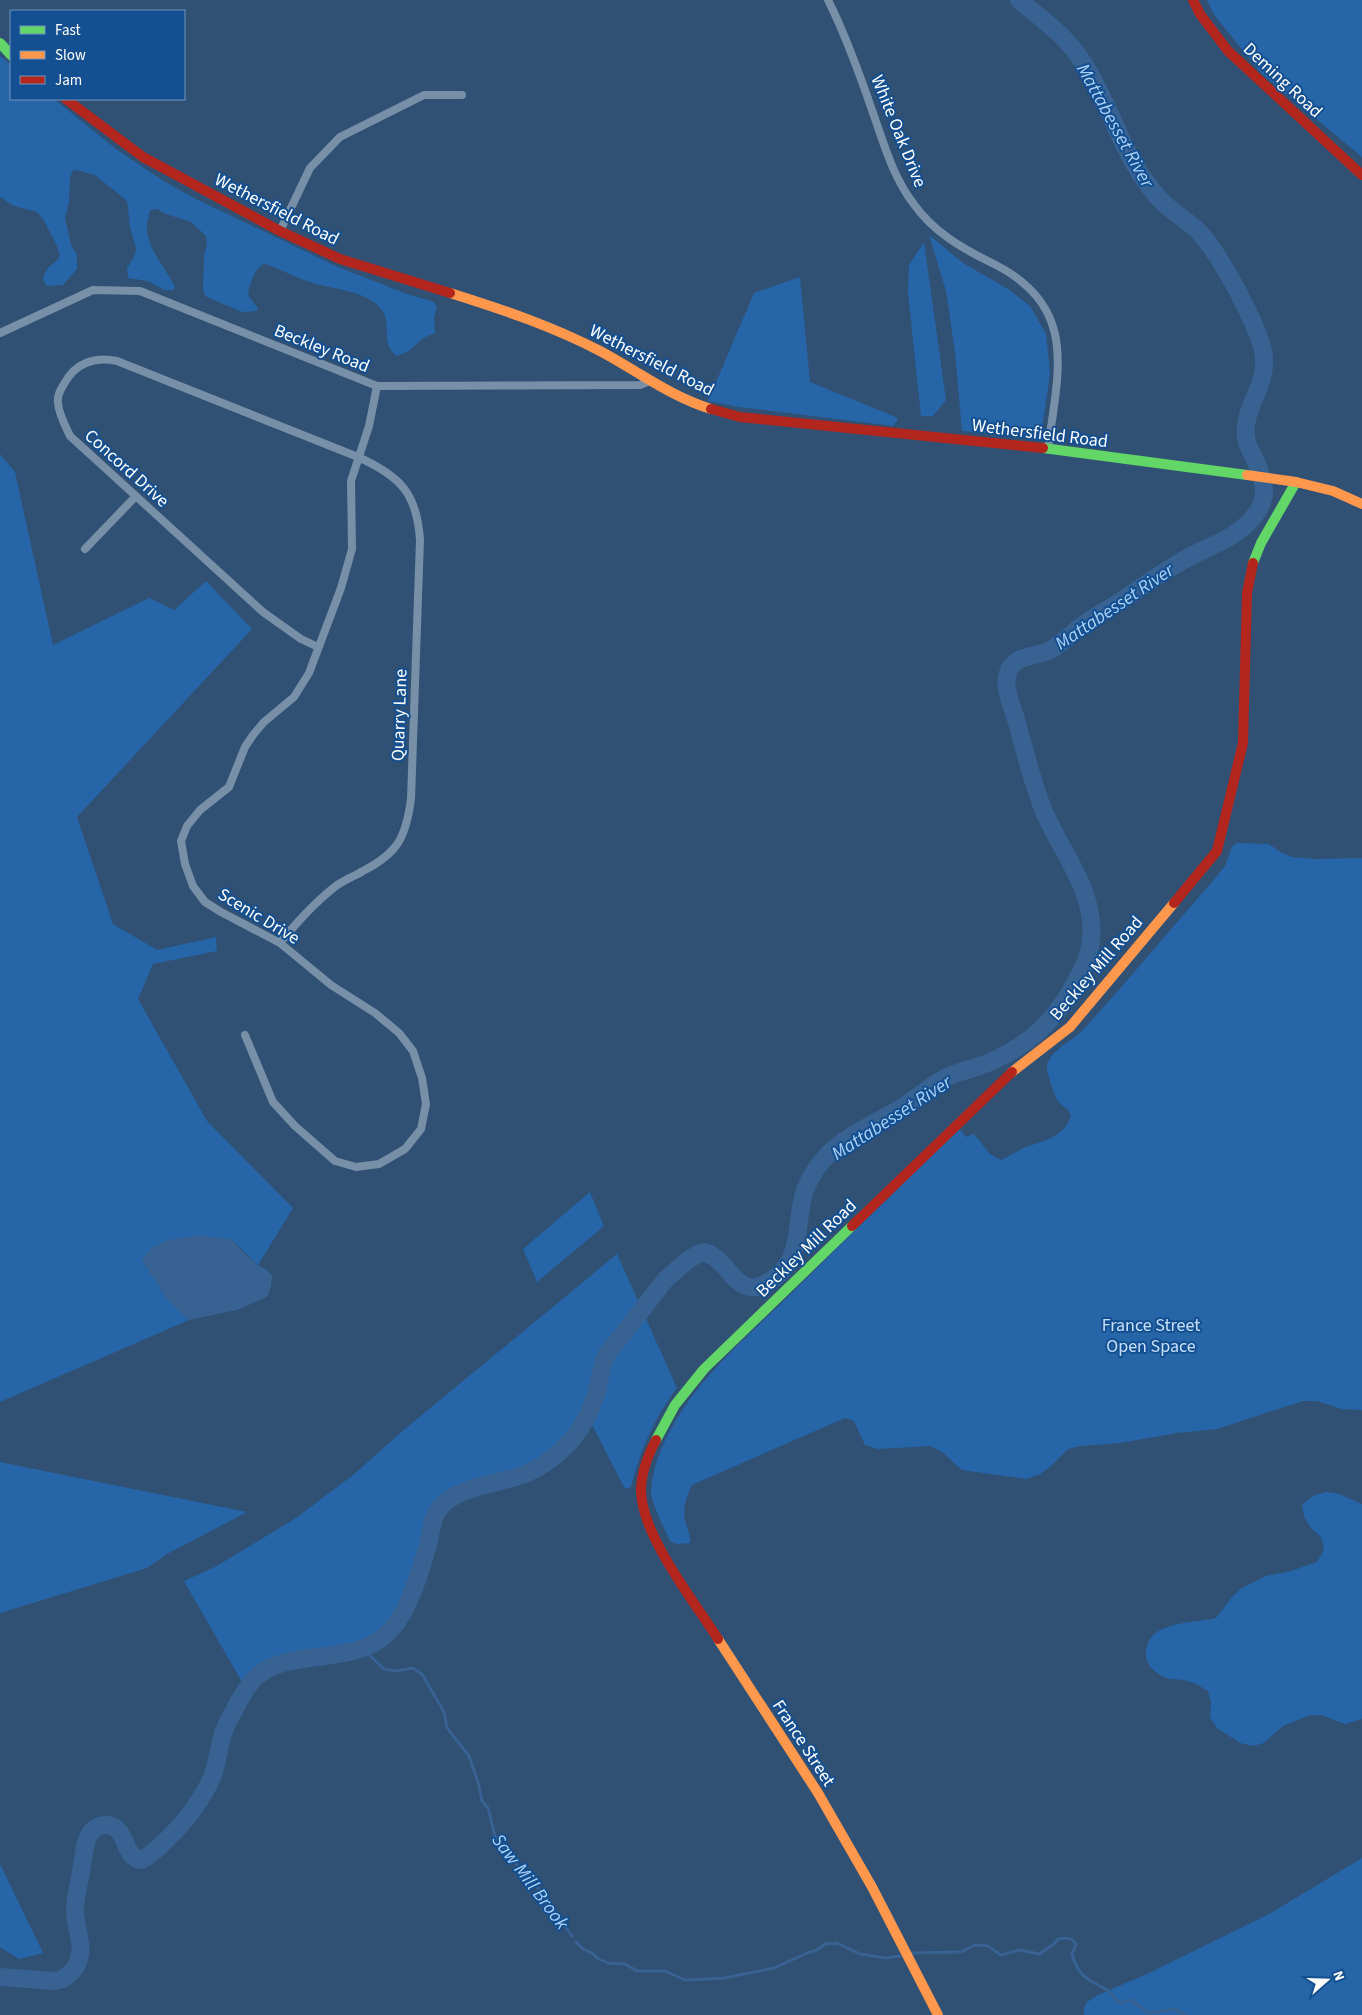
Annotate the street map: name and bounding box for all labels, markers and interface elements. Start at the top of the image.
legend [10,10,185,100]
text: Fast [55,20,81,41]
street label: Deming Road [1237,37,1328,124]
text: Slow [55,45,86,66]
water label: Mattabesset River [1069,59,1161,194]
text: Jam [55,70,82,91]
street label: White Oak Drive [865,71,932,191]
street label: Wethersfield Road [210,167,343,252]
street label: Beckley Road [270,318,373,379]
street label: Wethersfield Road [585,318,718,403]
street label: Wethersfield Road [970,413,1109,454]
street label: Concord Drive [79,424,175,513]
water label: Mattabesset River [1050,557,1181,657]
street label: Quarry Lane [385,668,414,762]
street label: Scenic Drive [213,882,304,951]
street label: Beckley Mill Road [1044,911,1149,1026]
water label: Mattabesset River [826,1068,958,1167]
street label: Beckley Mill Road [750,1194,862,1303]
park label: France Street Open Space [1102,1313,1200,1359]
street label: France Street [766,1695,841,1791]
water label: Saw Mill Brook [485,1828,575,1936]
north arrow [1302,1955,1352,2005]
text: N [1327,1968,1349,1984]

